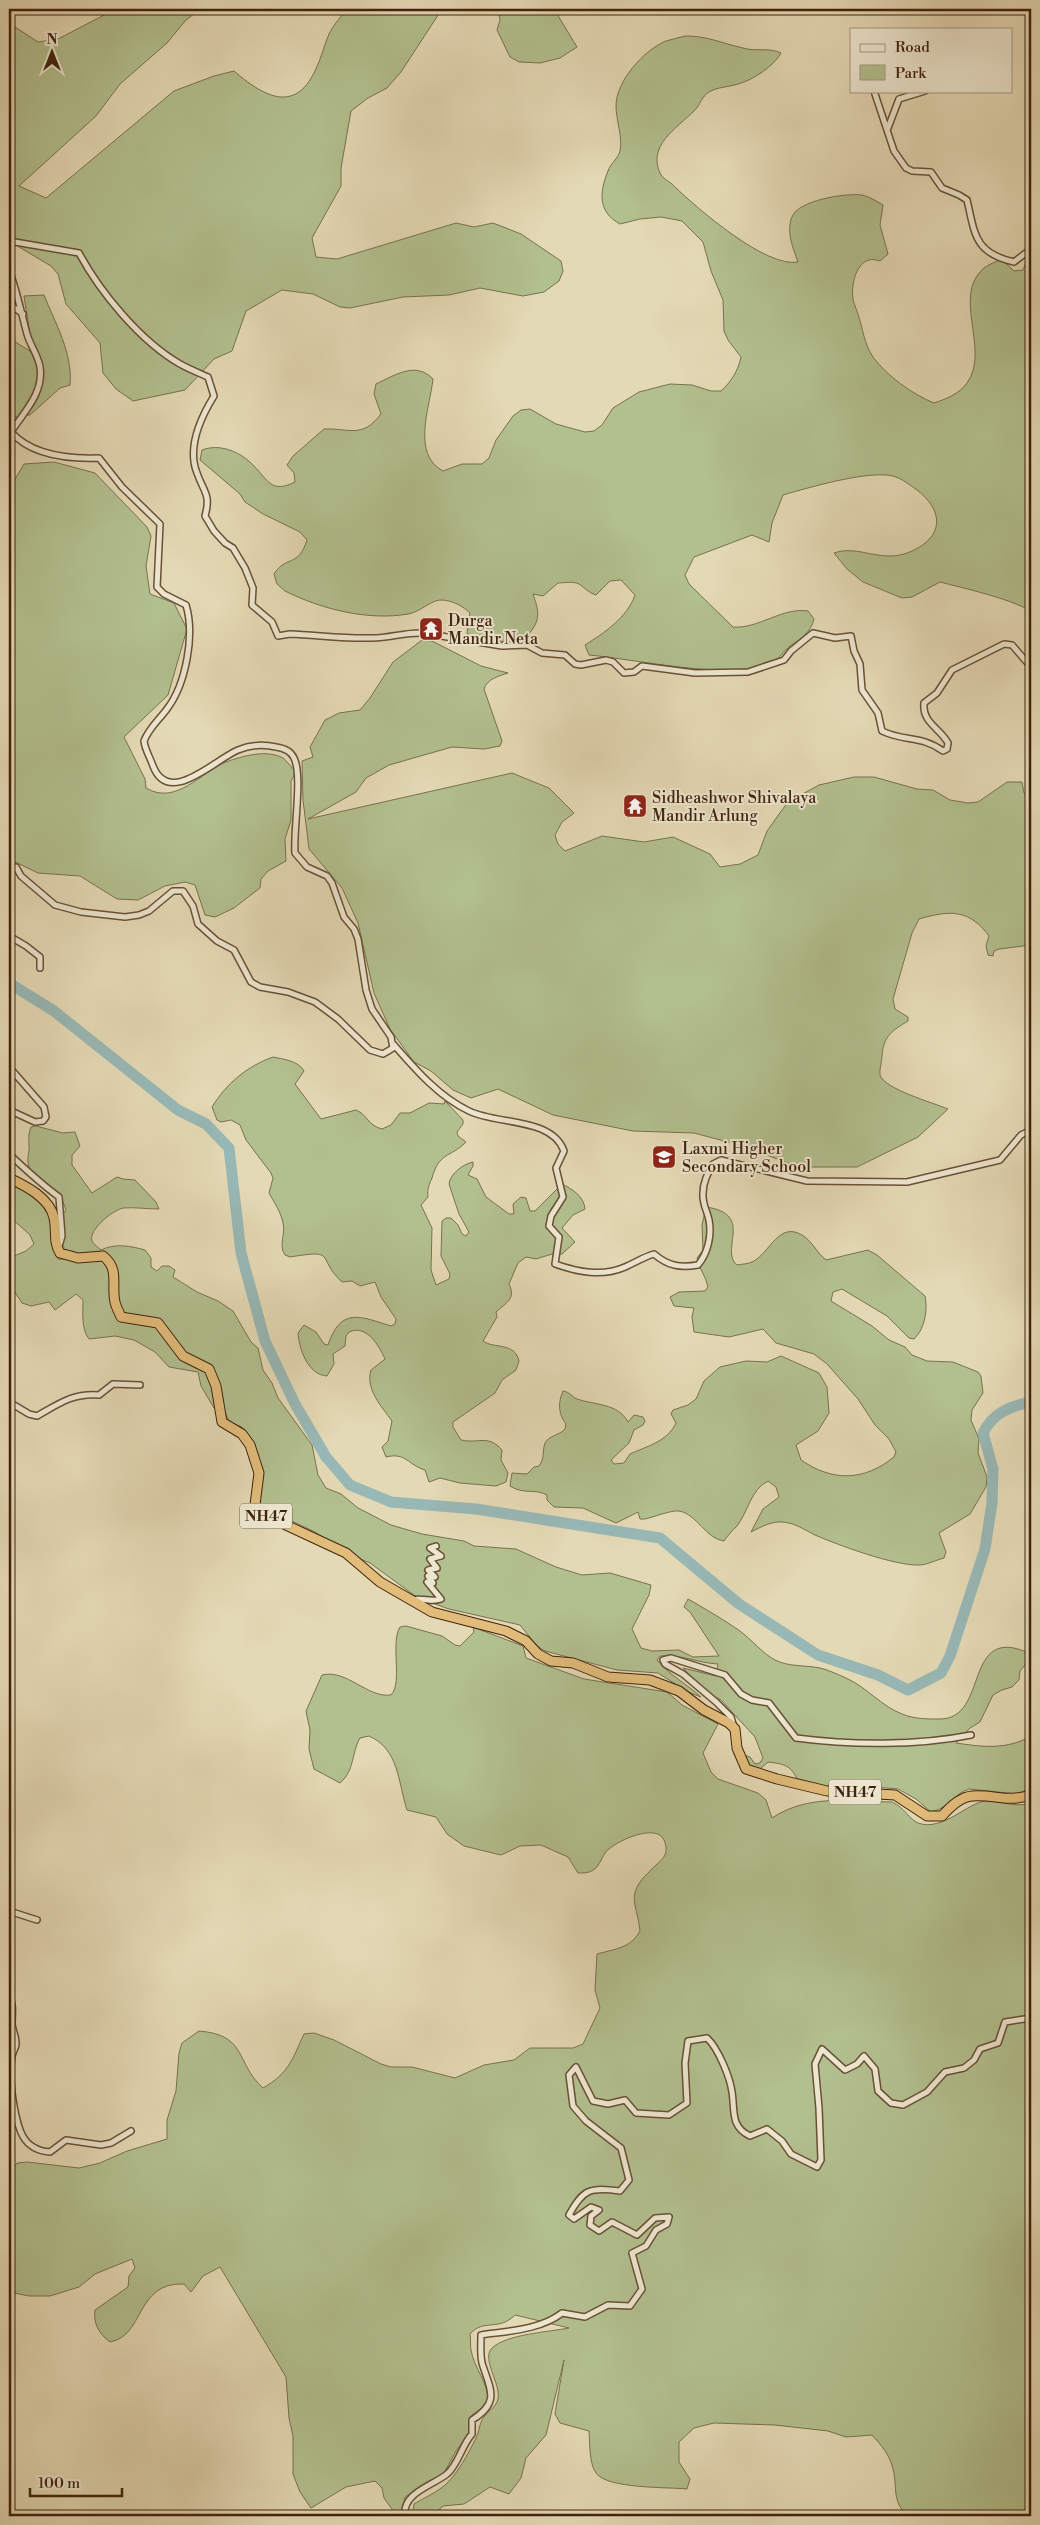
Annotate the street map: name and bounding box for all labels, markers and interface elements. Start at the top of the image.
north arrow [28,28,78,78]
legend [850,28,1012,92]
text: N [46,31,58,49]
text: Road [895,38,930,57]
text: Park [895,64,927,83]
place label: Durga Mandir Neta [448,611,539,649]
temple icon: Durga Mandir Neta [418,616,444,642]
place label: Sidheashwor Shivalaya Mandir Arlung [652,788,817,826]
temple icon: Sidheashwor Shivalaya Mandir Arlung [622,793,648,819]
place label: Laxmi Higher Secondary School [682,1139,811,1177]
school or university icon: Laxmi Higher Secondary School [651,1144,677,1170]
road number: NH47 [240,1504,292,1528]
road number: NH47 [829,1780,881,1804]
scale bar [30,2465,122,2497]
text: 100 m [38,2474,80,2493]

